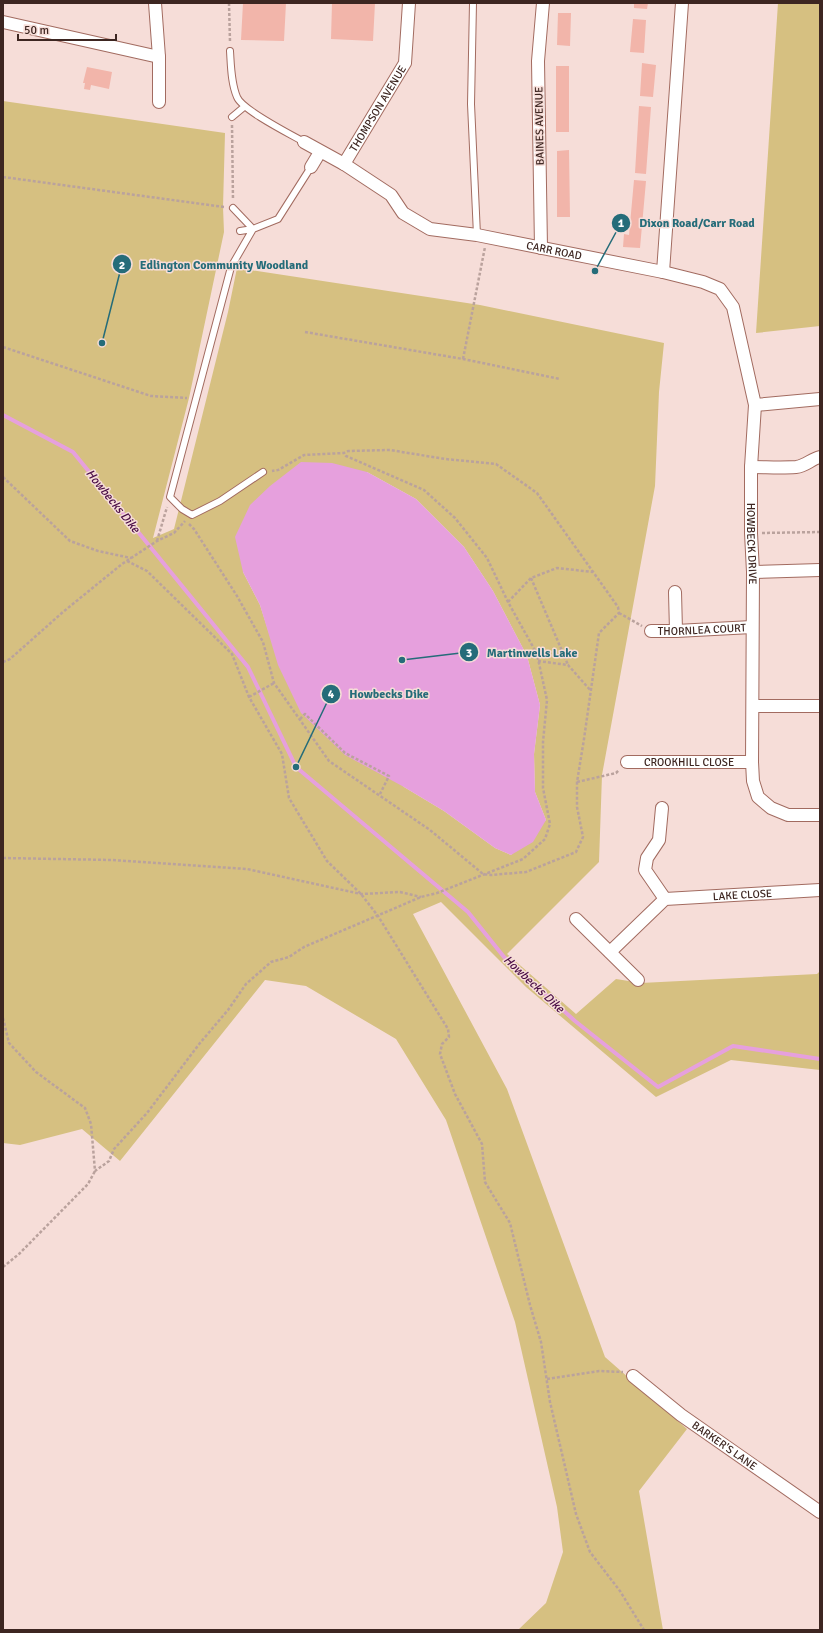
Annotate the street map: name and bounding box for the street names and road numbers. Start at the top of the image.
street label: THOMPSON AVENUE [347,63,409,154]
street label: BAINES AVENUE [532,87,547,165]
street label: CARR ROAD [525,239,583,263]
street label: HOWBECK DRIVE [744,503,759,585]
street label: THORNLEA COURT [658,621,747,638]
street label: CROOKHILL CLOSE [644,756,734,769]
street label: LAKE CLOSE [713,887,772,903]
street label: BARKER'S LANE [689,1419,759,1473]

